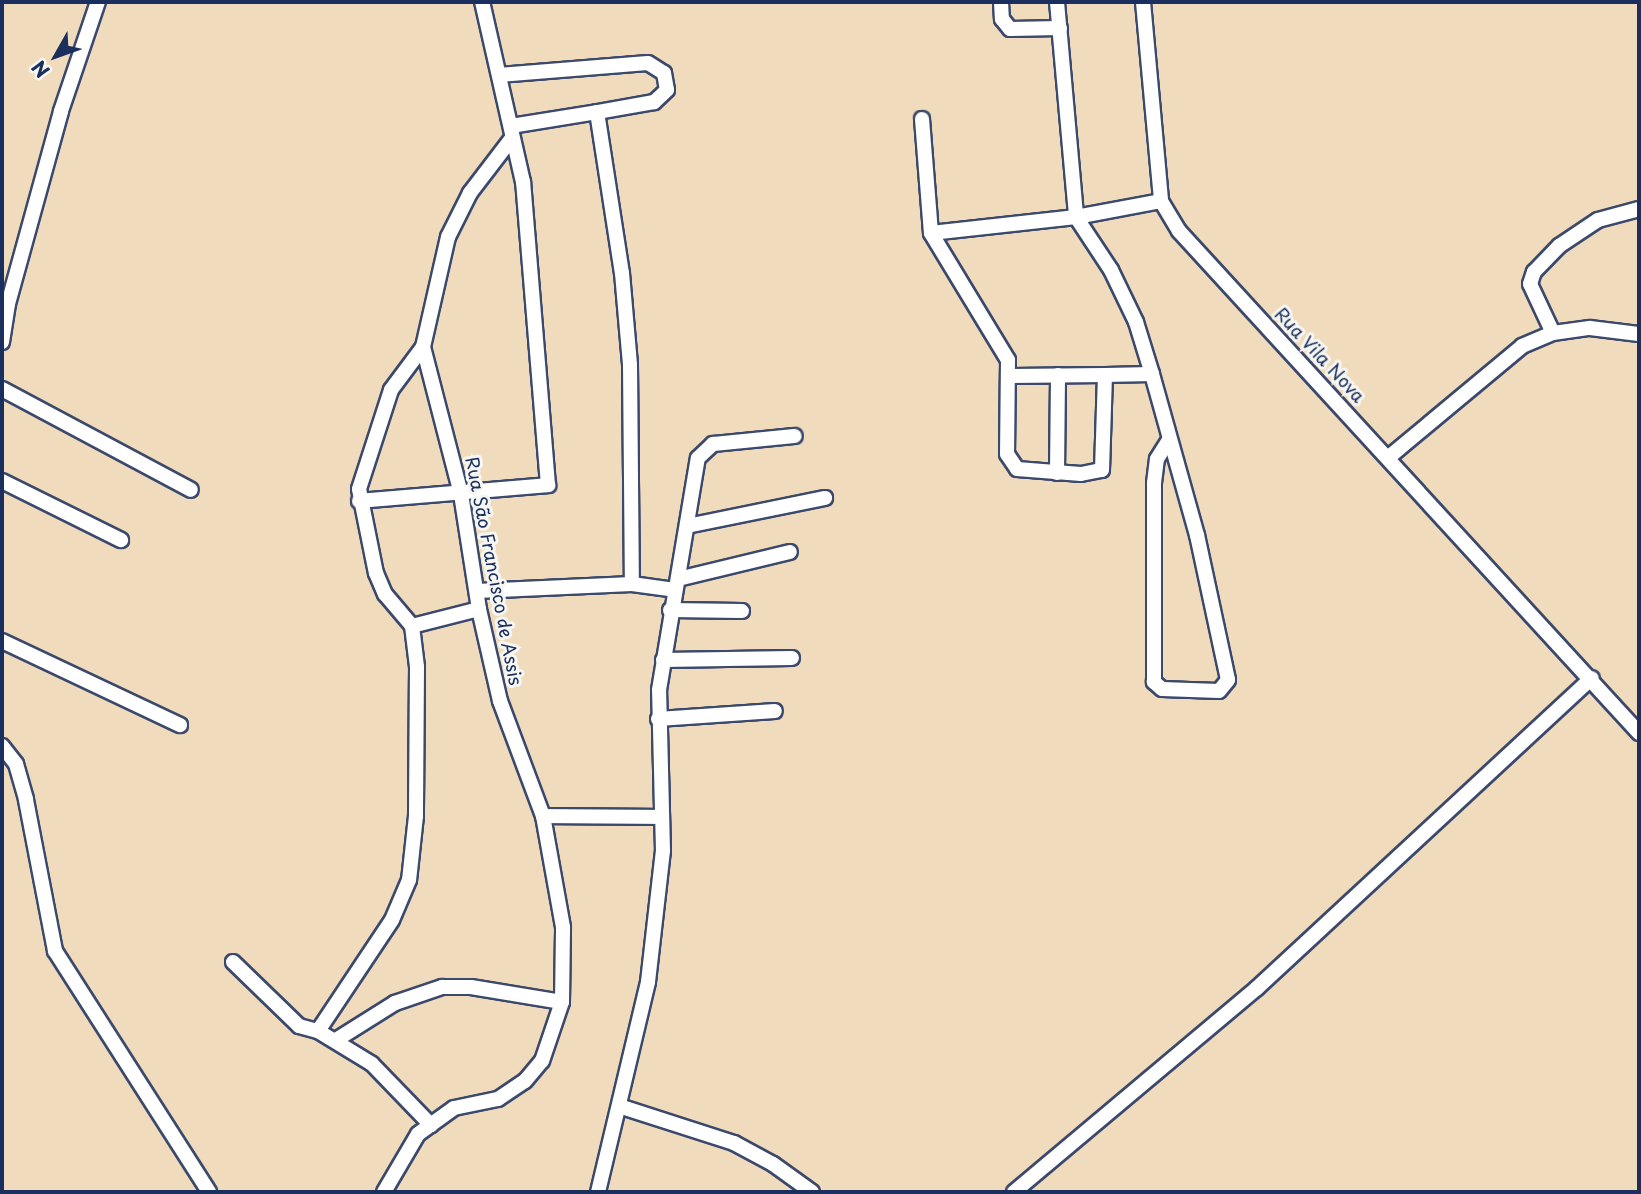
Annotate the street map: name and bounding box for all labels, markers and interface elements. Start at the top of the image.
north arrow [21,21,91,91]
text: N [24,55,55,84]
street label: Rua Vila Nova [1270,302,1370,408]
street label: Rua São Francisco de Assis [461,453,527,689]

